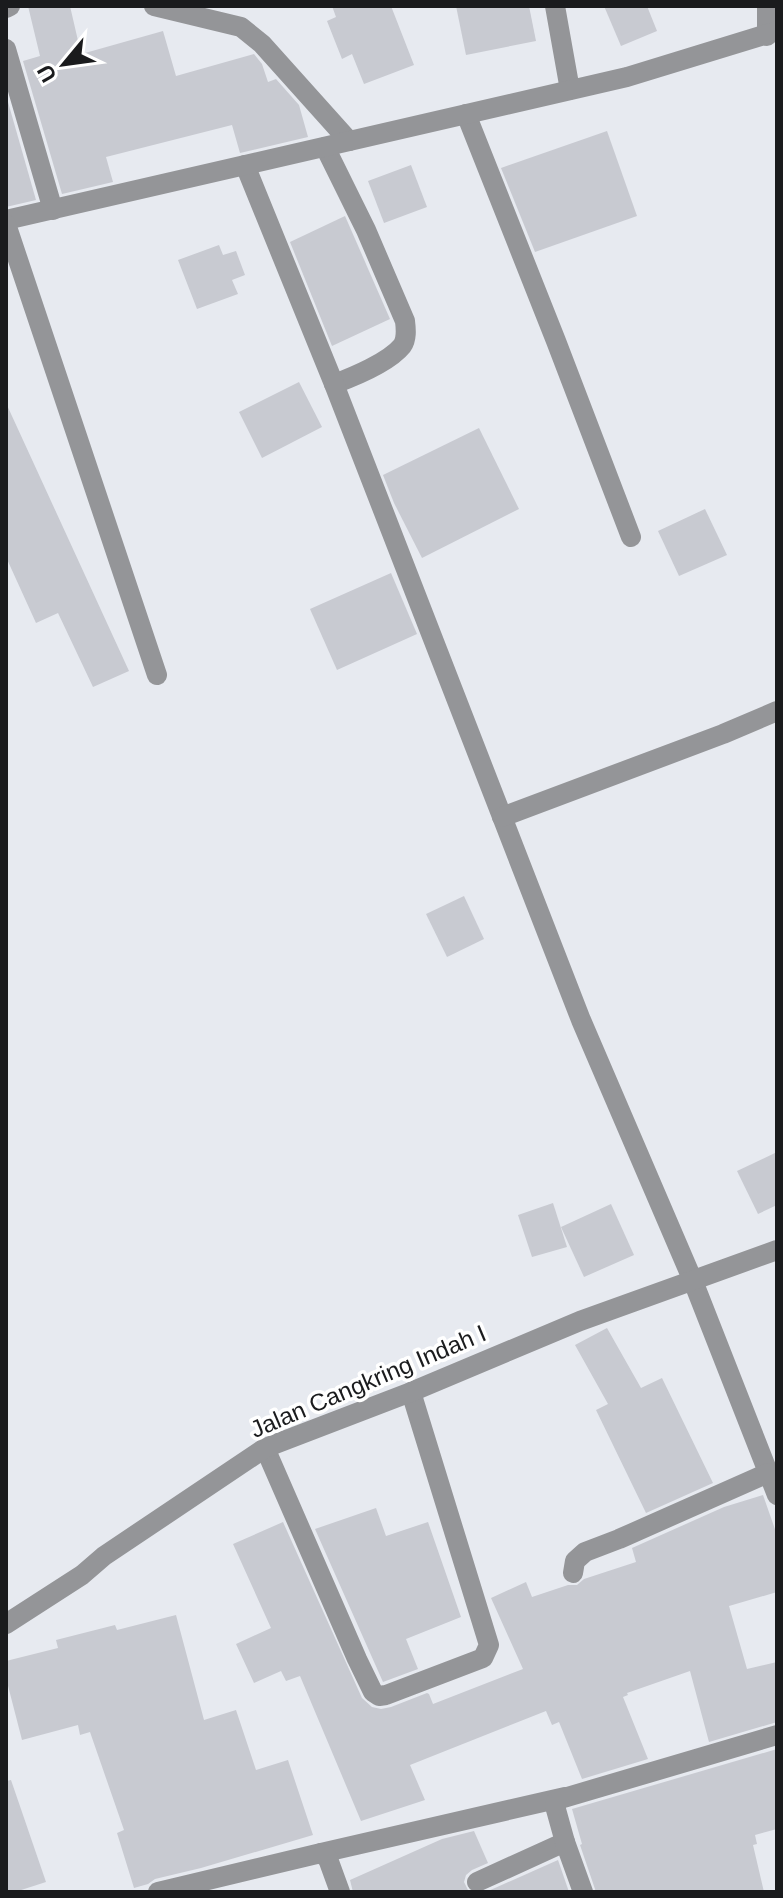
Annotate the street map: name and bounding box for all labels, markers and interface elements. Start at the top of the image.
north arrow [24,24,104,104]
text: U [32,60,62,86]
street label: Jalan Cangkring Indah I [246,1319,490,1443]

